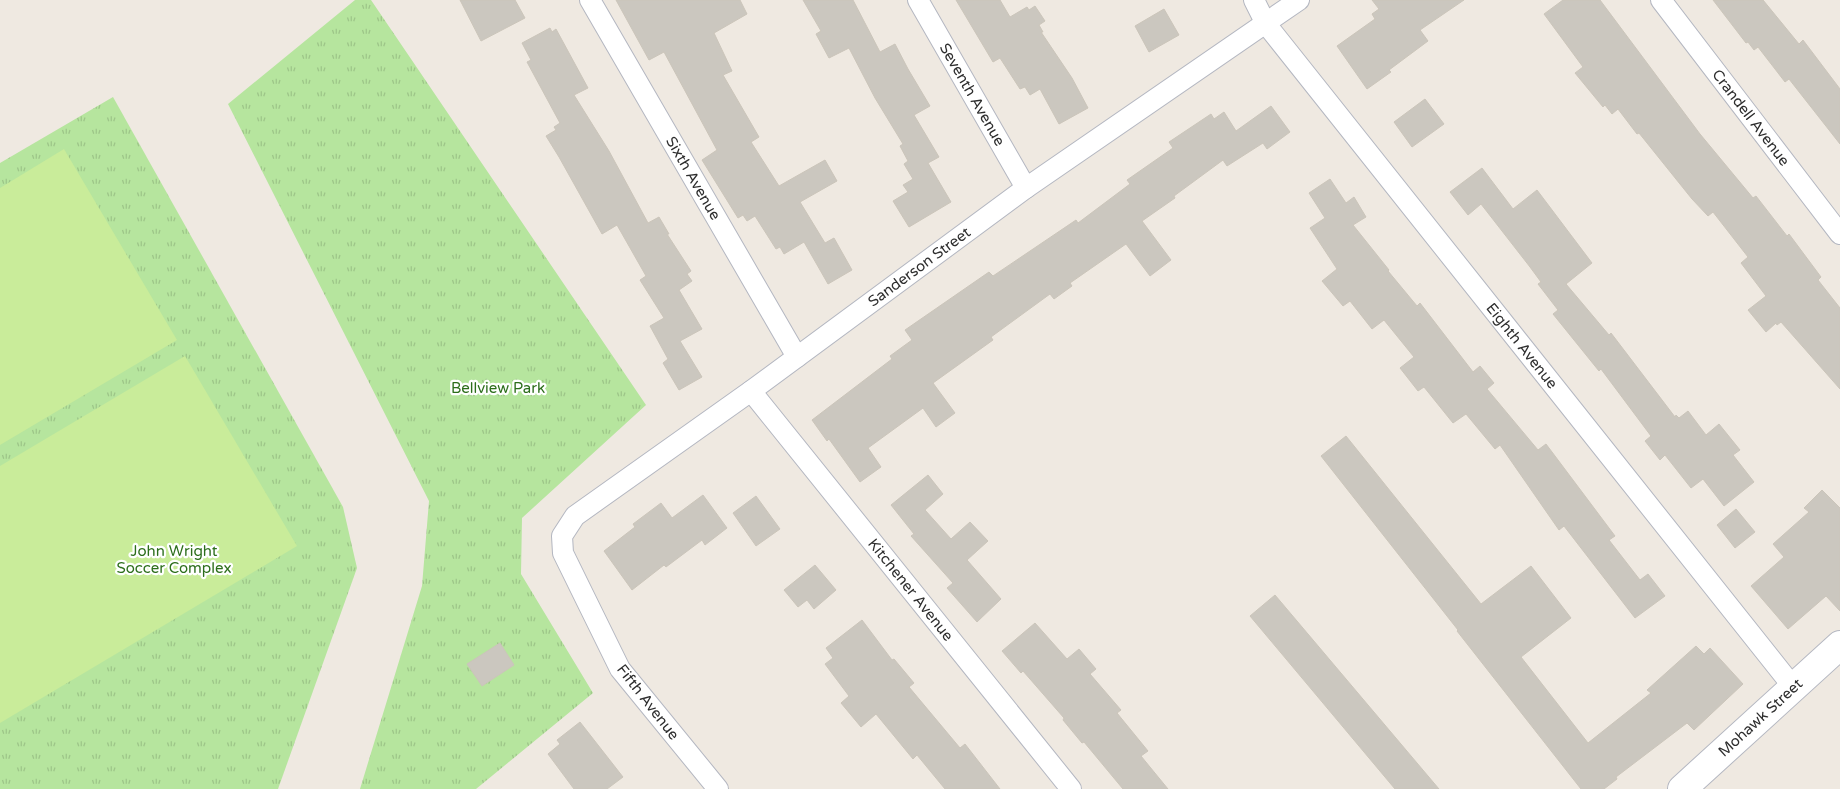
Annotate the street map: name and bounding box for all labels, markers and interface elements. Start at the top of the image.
street label: Seventh Avenue [936,40,1009,149]
street label: Crandell Avenue [1708,66,1794,169]
street label: Sixth Avenue [662,133,725,223]
street label: Sanderson Street [864,223,974,311]
street label: Eighth Avenue [1482,299,1561,392]
park label: Bellview Park [451,379,545,397]
street label: Kitchener Avenue [864,535,957,645]
park label: John Wright Soccer Complex [116,542,232,577]
street label: Fifth Avenue [613,661,683,743]
street label: Mohawk Street [1714,674,1806,761]

